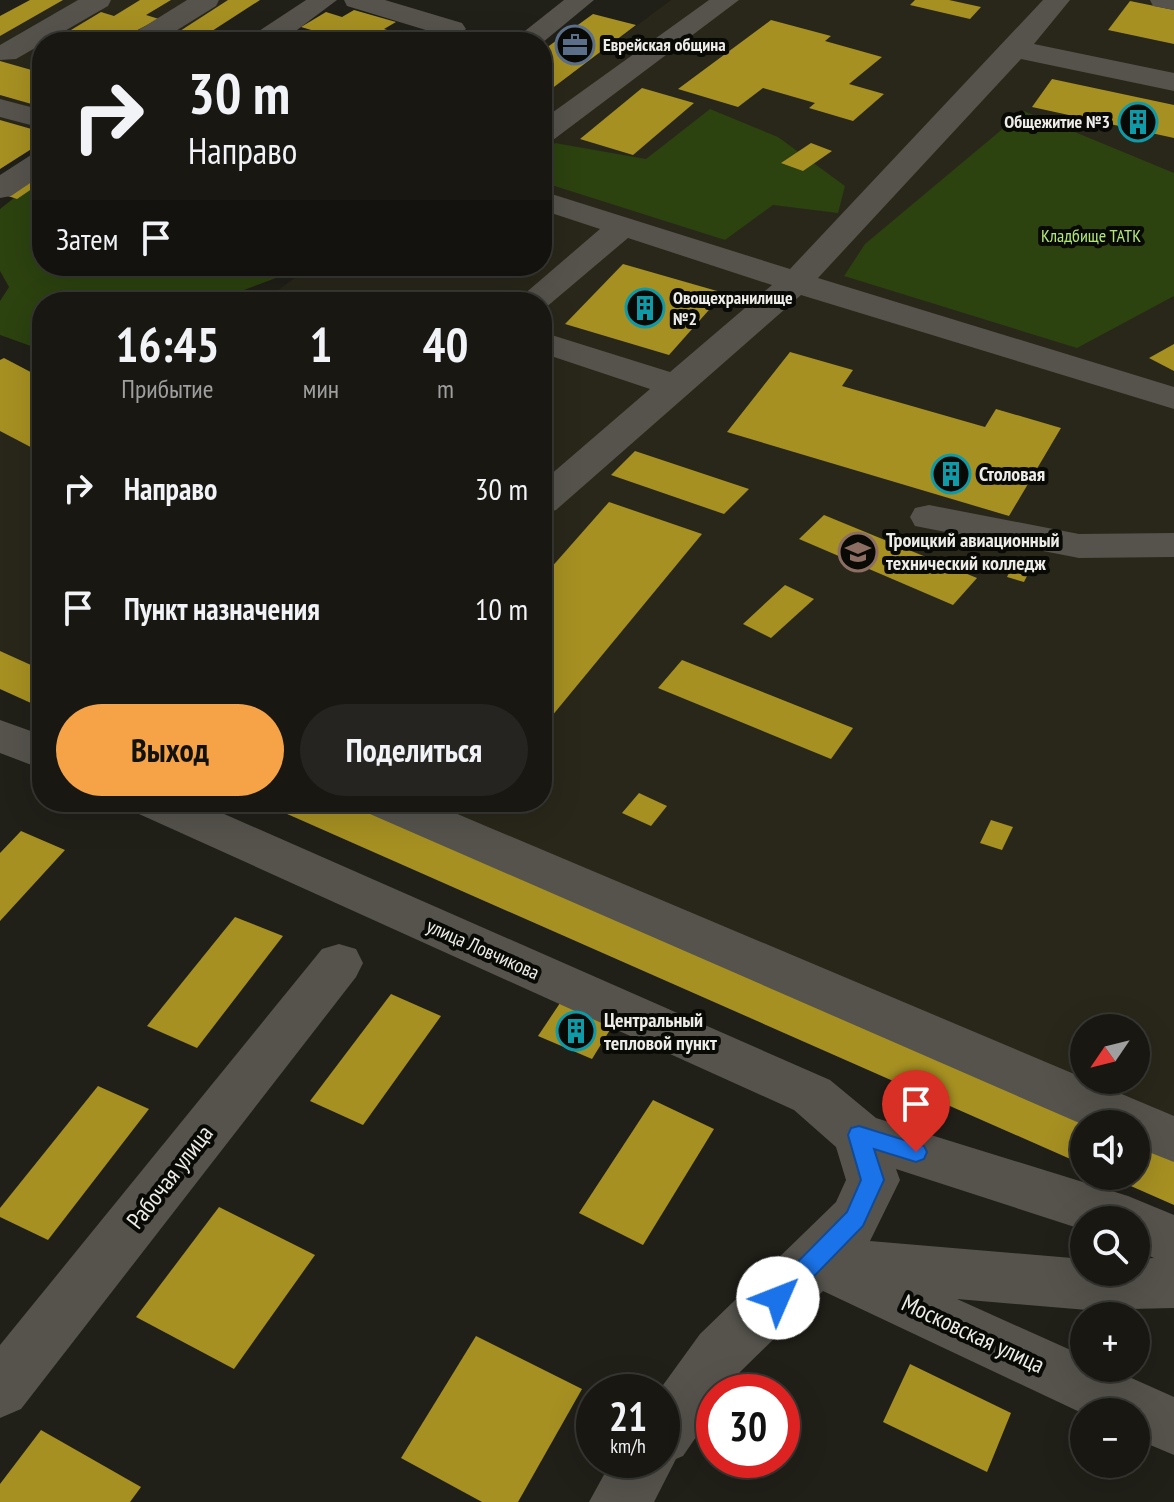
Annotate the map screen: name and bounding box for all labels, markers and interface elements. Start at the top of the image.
office icon: Еврейская община [554,24,596,66]
place label: Еврейская община [603,33,726,56]
text: 30 m [188,57,290,129]
icon: right [56,64,160,168]
building icon: Общежитие №3 [1117,101,1159,143]
place label: Общежитие №3 [1004,110,1110,133]
text: Направо [188,127,297,174]
icon: arrive [134,216,178,260]
text: Затем [56,219,118,258]
park label: Кладбище ТАТК [1041,224,1141,247]
place label: Овощехранилище №2 [673,286,793,330]
building icon: Овощехранилище №2 [624,287,666,329]
text: 16:45 [116,313,219,375]
text: 1 [309,313,332,375]
text: 40 [423,313,469,375]
text: Прибытие [121,372,213,405]
text: мин [303,372,339,405]
text: m [437,372,454,405]
building icon: Столовая [930,453,972,495]
place label: Столовая [979,461,1045,487]
icon: right [56,466,100,510]
text: Направо [124,469,217,508]
text: 30 m [475,469,528,508]
place label: Троицкий авиационный технический колледж [886,527,1060,576]
school or university icon: Троицкий авиационный технический колледж [837,531,879,573]
icon: arrive [56,586,100,630]
text: Пункт назначения [124,589,320,628]
text: 10 m [475,589,528,628]
button: Выход [56,704,284,796]
button: Поделиться [300,704,528,796]
street label: улица Ловчикова [422,913,544,985]
place label: Центральный тепловой пункт [604,1007,717,1056]
building icon: Центральный тепловой пункт [555,1010,597,1052]
north arrow [1070,1014,1150,1094]
map controls [1070,1014,1150,1478]
pin [882,1070,950,1152]
icon: arrive [894,1082,938,1126]
button: sound [1070,1110,1150,1190]
street label: Рабочая улица [119,1119,220,1235]
button: search [1070,1206,1150,1286]
position arrow [736,1256,820,1340]
street label: Московская улица [897,1287,1050,1380]
button: + [1070,1302,1150,1382]
speed limit sign: 30 [696,1374,800,1478]
text: 21 [609,1390,647,1442]
button: − [1070,1398,1150,1478]
text: km/h [610,1433,646,1459]

